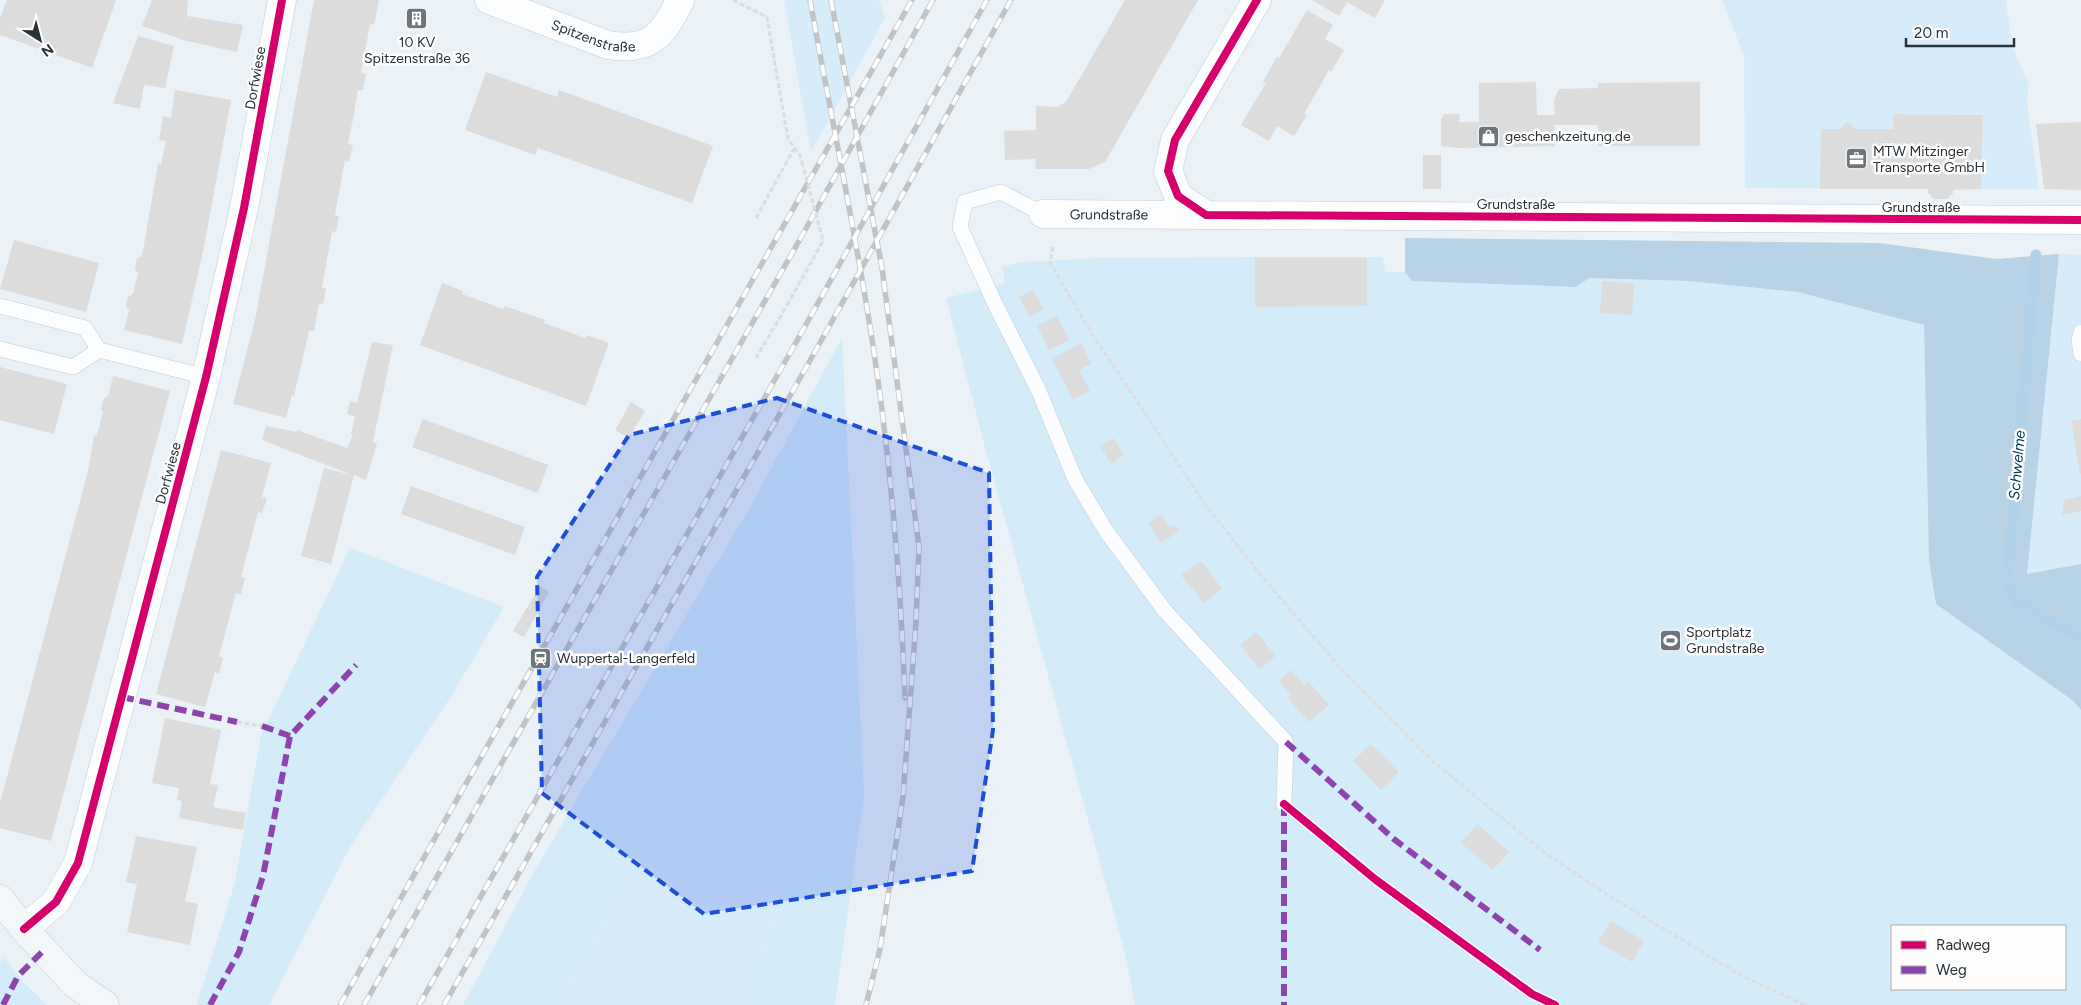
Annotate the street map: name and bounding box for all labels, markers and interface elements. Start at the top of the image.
building icon: 10 KV Spitzenstraße 36 [405,7,429,31]
north arrow [15,15,65,65]
scale bar [1906,15,2014,47]
street label: Spitzenstraße [549,16,637,56]
text: 20 m [1914,24,1948,42]
place label: 10 KV Spitzenstraße 36 [364,34,470,67]
text: N [38,40,57,60]
street label: Dorfwiese [242,45,269,111]
shop icon: geschenkzeitung.de [1477,124,1501,148]
place label: geschenkzeitung.de [1505,128,1631,145]
place label: MTW Mitzinger Transporte GmbH [1873,143,1985,176]
office icon: MTW Mitzinger Transporte GmbH [1845,147,1869,171]
street label: Grundstraße [1477,196,1556,213]
street label: Grundstraße [1882,199,1961,216]
street label: Grundstraße [1070,206,1149,224]
water label: Schwelme [2005,429,2029,501]
street label: Dorfwiese [152,440,185,506]
place label: Sportplatz Grundstraße [1686,624,1765,657]
sports icon: Sportplatz Grundstraße [1658,628,1682,652]
station icon: Wuppertal-Langerfeld [529,646,553,670]
place label: Wuppertal-Langerfeld [557,650,695,667]
legend [1891,925,2066,990]
text: Radweg [1936,936,1990,954]
text: Weg [1936,961,1967,979]

